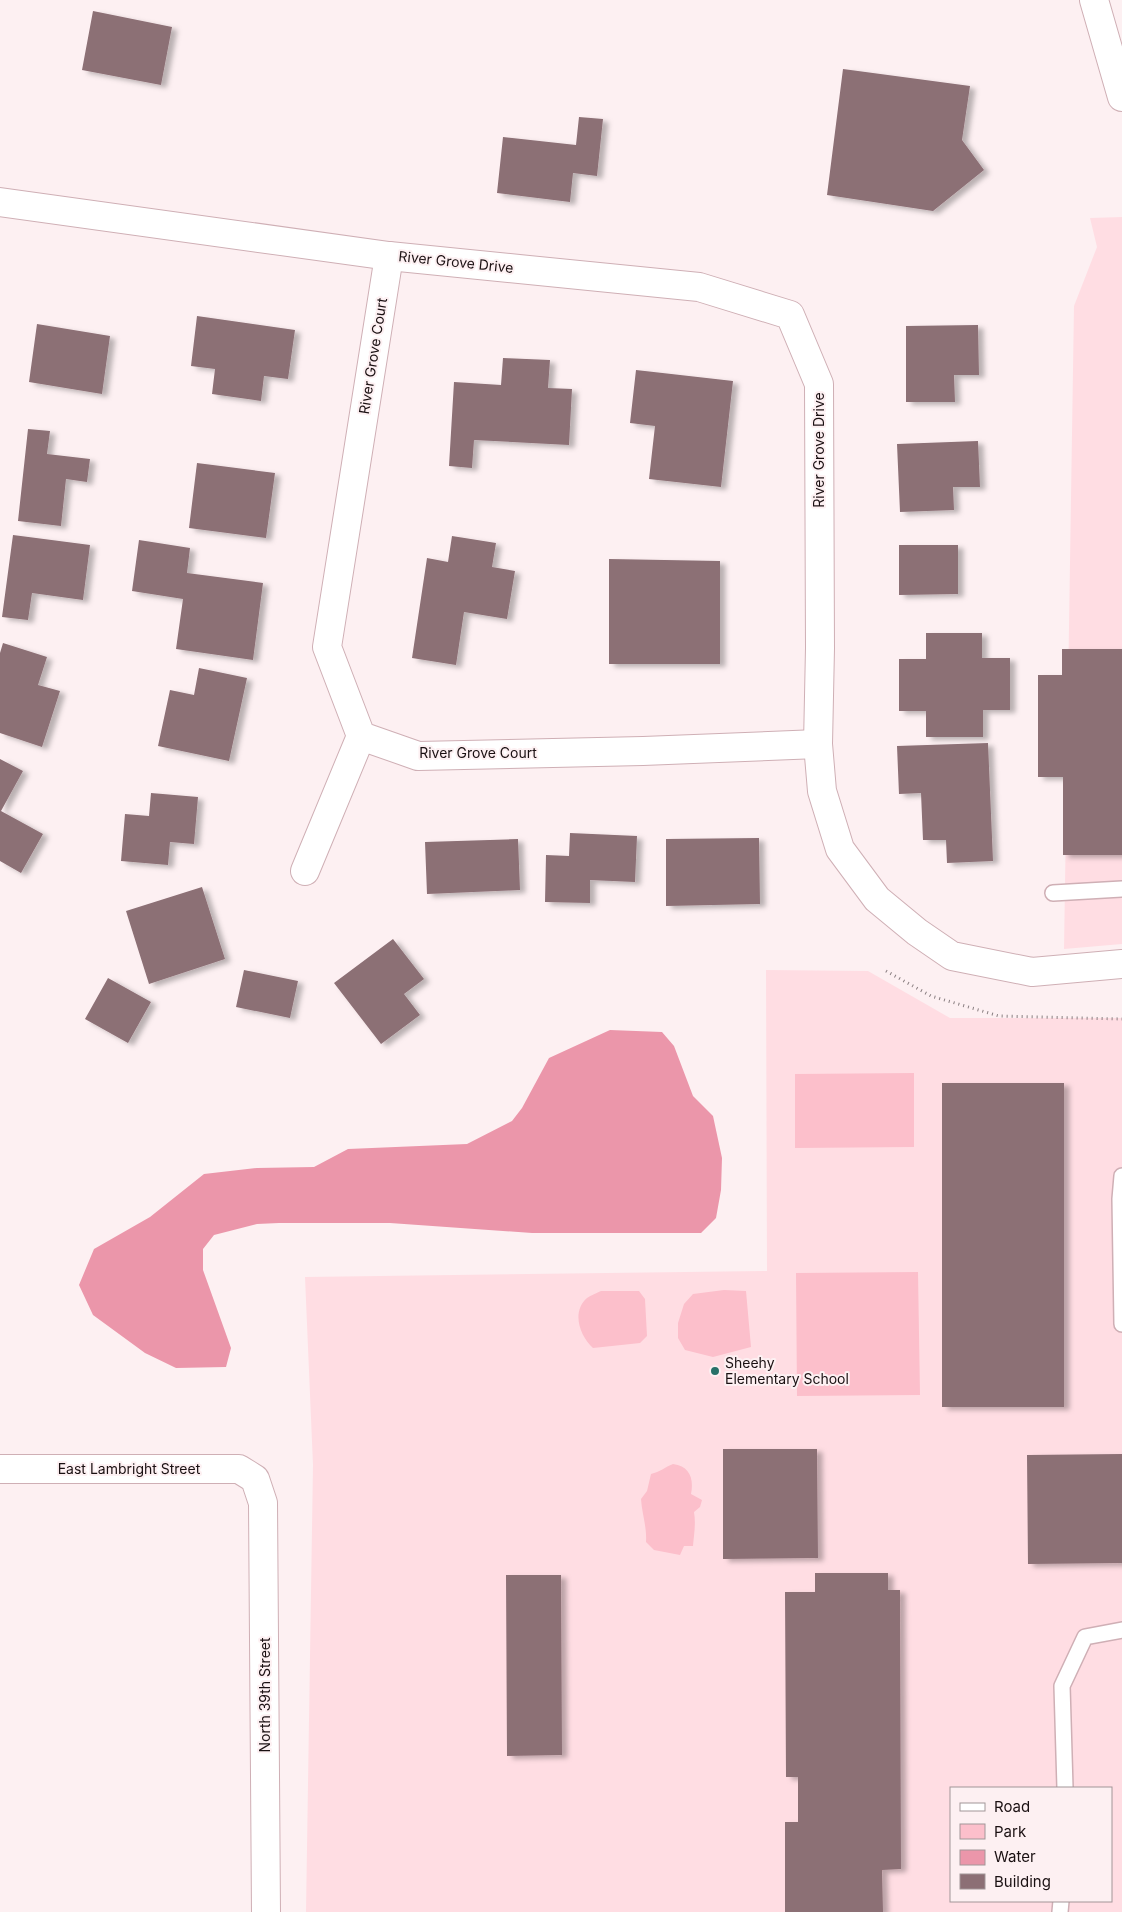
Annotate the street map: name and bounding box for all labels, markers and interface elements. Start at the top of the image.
street label: River Grove Drive [398,247,514,276]
street label: River Grove Court [355,296,390,415]
street label: River Grove Drive [810,392,827,508]
street label: River Grove Court [419,744,537,761]
place label: Sheehy Elementary School [725,1354,849,1387]
marker: Sheehy Elementary School [709,1365,721,1377]
street label: East Lambright Street [58,1460,201,1477]
street label: North 39th Street [256,1637,273,1753]
legend [950,1787,1112,1902]
text: Road [994,1797,1030,1816]
text: Park [994,1822,1027,1841]
text: Water [994,1847,1036,1866]
text: Building [994,1872,1051,1891]

